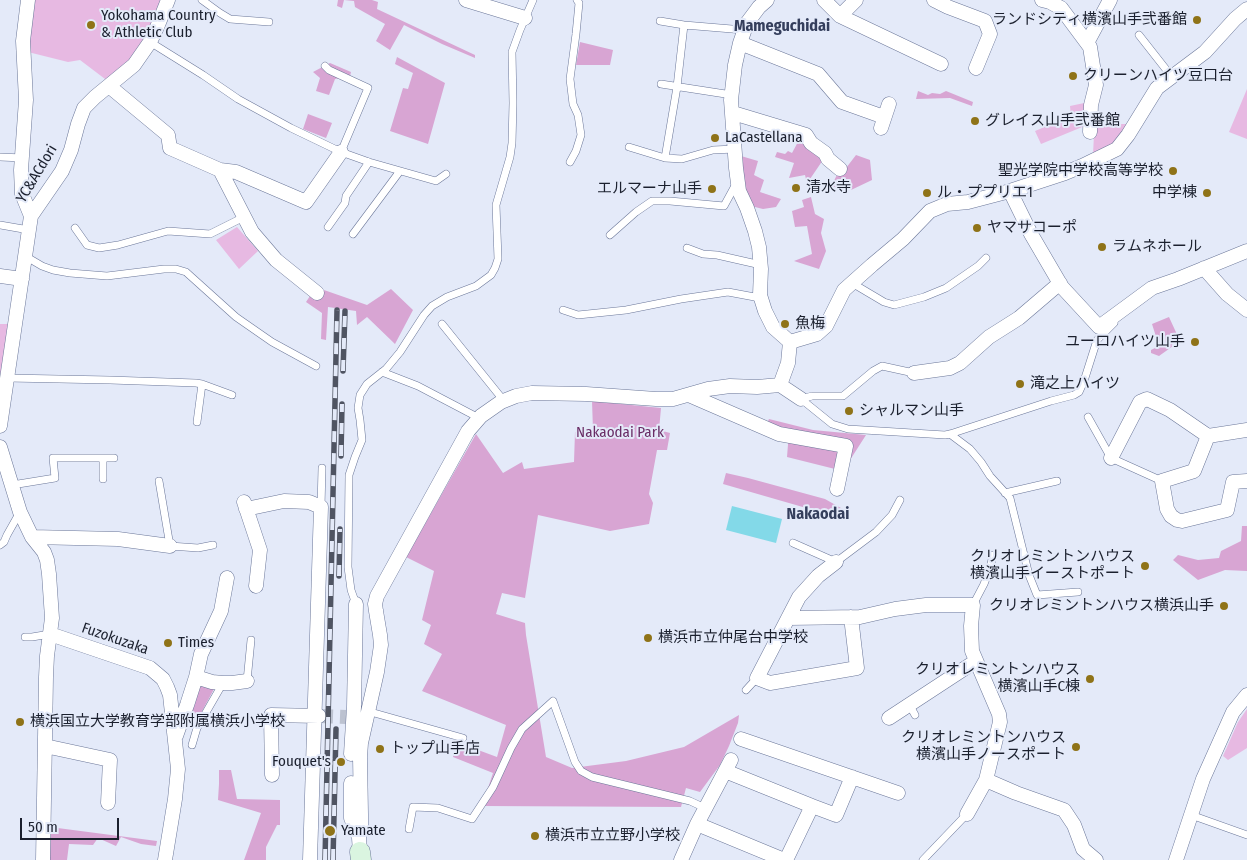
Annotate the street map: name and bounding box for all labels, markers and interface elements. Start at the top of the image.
place label: Yokohama Country & Athletic Club [101,7,216,42]
place label: ランドシティ横濱山手弐番館 [992,11,1187,29]
marker: ランドシティ横濱山手弐番館 [1191,14,1203,26]
district label: Mameguchidai [734,17,830,37]
marker: Yokohama Country & Athletic Club [85,19,97,31]
place label: クリーンハイツ豆口台 [1083,67,1233,85]
marker: クリーンハイツ豆口台 [1067,70,1079,82]
place label: グレイス山手弐番館 [985,112,1120,130]
marker: グレイス山手弐番館 [969,115,981,127]
place label: LaCastellana [725,129,803,147]
marker: LaCastellana [709,132,721,144]
street label: YC&ACdori [13,142,61,206]
place label: 聖光学院中学校高等学校 [998,162,1163,180]
marker: 聖光学院中学校高等学校 [1167,165,1179,177]
place label: 清水寺 [806,179,851,197]
place label: エルマーナ山手 [597,180,702,198]
marker: 清水寺 [790,182,802,194]
marker: エルマーナ山手 [706,183,718,195]
place label: ル・ププリエ1 [937,184,1033,202]
place label: 中学棟 [1152,184,1197,202]
marker: ル・ププリエ1 [921,187,933,199]
marker: 中学棟 [1201,187,1213,199]
place label: ヤマサコーポ [987,219,1077,237]
marker: ヤマサコーポ [971,222,983,234]
place label: ラムネホール [1112,238,1202,256]
marker: ラムネホール [1096,241,1108,253]
place label: 魚梅 [795,315,825,333]
marker: 魚梅 [779,318,791,330]
place label: ユーロハイツ山手 [1065,333,1185,351]
marker: ユーロハイツ山手 [1189,336,1201,348]
place label: 滝之上ハイツ [1030,375,1120,393]
marker: 滝之上ハイツ [1014,378,1026,390]
place label: シャルマン山手 [859,402,964,420]
marker: シャルマン山手 [843,405,855,417]
park label: Nakaodai Park [576,424,664,442]
district label: Nakaodai [787,505,849,525]
place label: クリオレミントンハウス 横濱山手イーストポート [970,548,1135,583]
marker: クリオレミントンハウス 横濱山手イーストポート [1139,560,1151,572]
place label: クリオレミントンハウス横浜山手 [989,597,1214,615]
marker: クリオレミントンハウス横浜山手 [1218,600,1230,612]
street label: Fuzokuzaka [79,619,151,659]
place label: 横浜市立仲尾台中学校 [658,629,808,647]
marker: 横浜市立仲尾台中学校 [642,632,654,644]
place label: Times [178,634,214,652]
marker: Times [162,637,174,649]
place label: クリオレミントンハウス 横濱山手C棟 [915,661,1080,696]
marker: クリオレミントンハウス 横濱山手C棟 [1084,673,1096,685]
place label: 横浜国立大学教育学部附属横浜小学校 [30,713,285,731]
marker: 横浜国立大学教育学部附属横浜小学校 [14,716,26,728]
place label: クリオレミントンハウス 横濱山手ノースポート [901,729,1066,764]
place label: トップ山手店 [390,740,480,758]
marker: クリオレミントンハウス 横濱山手ノースポート [1070,741,1082,753]
marker: トップ山手店 [374,743,386,755]
place label: Fouquet's [272,753,331,771]
marker: Fouquet's [335,756,347,768]
scale bar [22,808,121,840]
text: 50 m [28,818,58,836]
place label: Yamate [341,822,386,840]
marker: Yamate [323,824,337,838]
place label: 横浜市立立野小学校 [545,827,680,845]
marker: 横浜市立立野小学校 [529,830,541,842]

